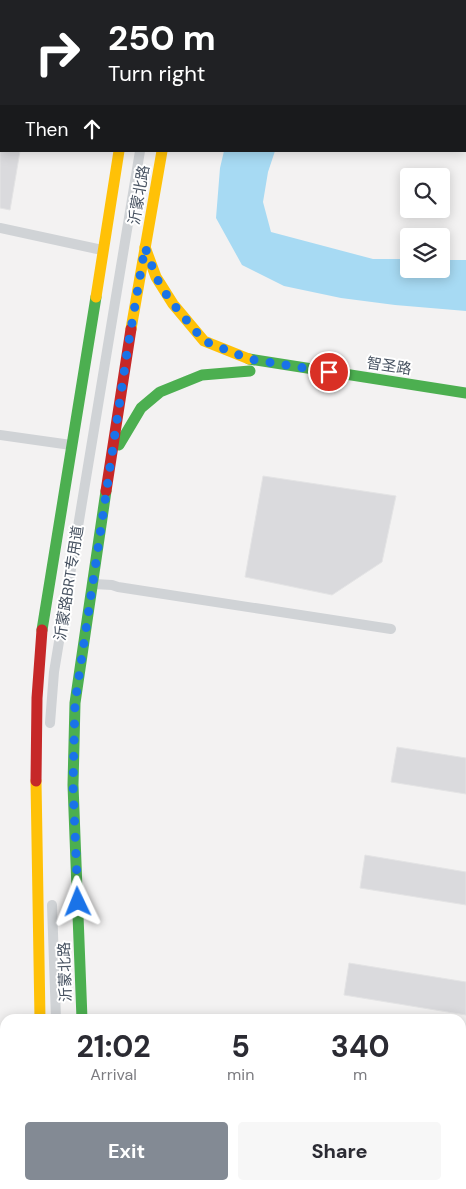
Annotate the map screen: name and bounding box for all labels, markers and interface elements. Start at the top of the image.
text: 250 m [108,15,216,61]
icon: right [25,20,90,85]
text: Turn right [108,59,205,88]
icon: ahead [78,115,106,143]
text: Then [25,117,68,142]
street label: 沂蒙北路 [124,164,154,226]
map controls [400,168,450,278]
button: search [400,168,450,218]
button: layers [400,228,450,278]
pin [308,351,350,393]
street label: 智圣路 [365,353,413,379]
icon: arrive [315,358,343,386]
street label: 沂蒙路BRT专用道 [50,524,88,642]
position arrow [51,875,103,927]
street label: 沂蒙北路 [54,942,76,1002]
text: 21:02 [76,1027,151,1066]
text: 5 [231,1027,250,1066]
text: 340 [331,1027,390,1066]
text: Arrival [90,1064,137,1085]
text: min [227,1064,254,1085]
text: m [353,1064,367,1085]
button: Exit [25,1122,228,1180]
button: Share [238,1122,441,1180]

